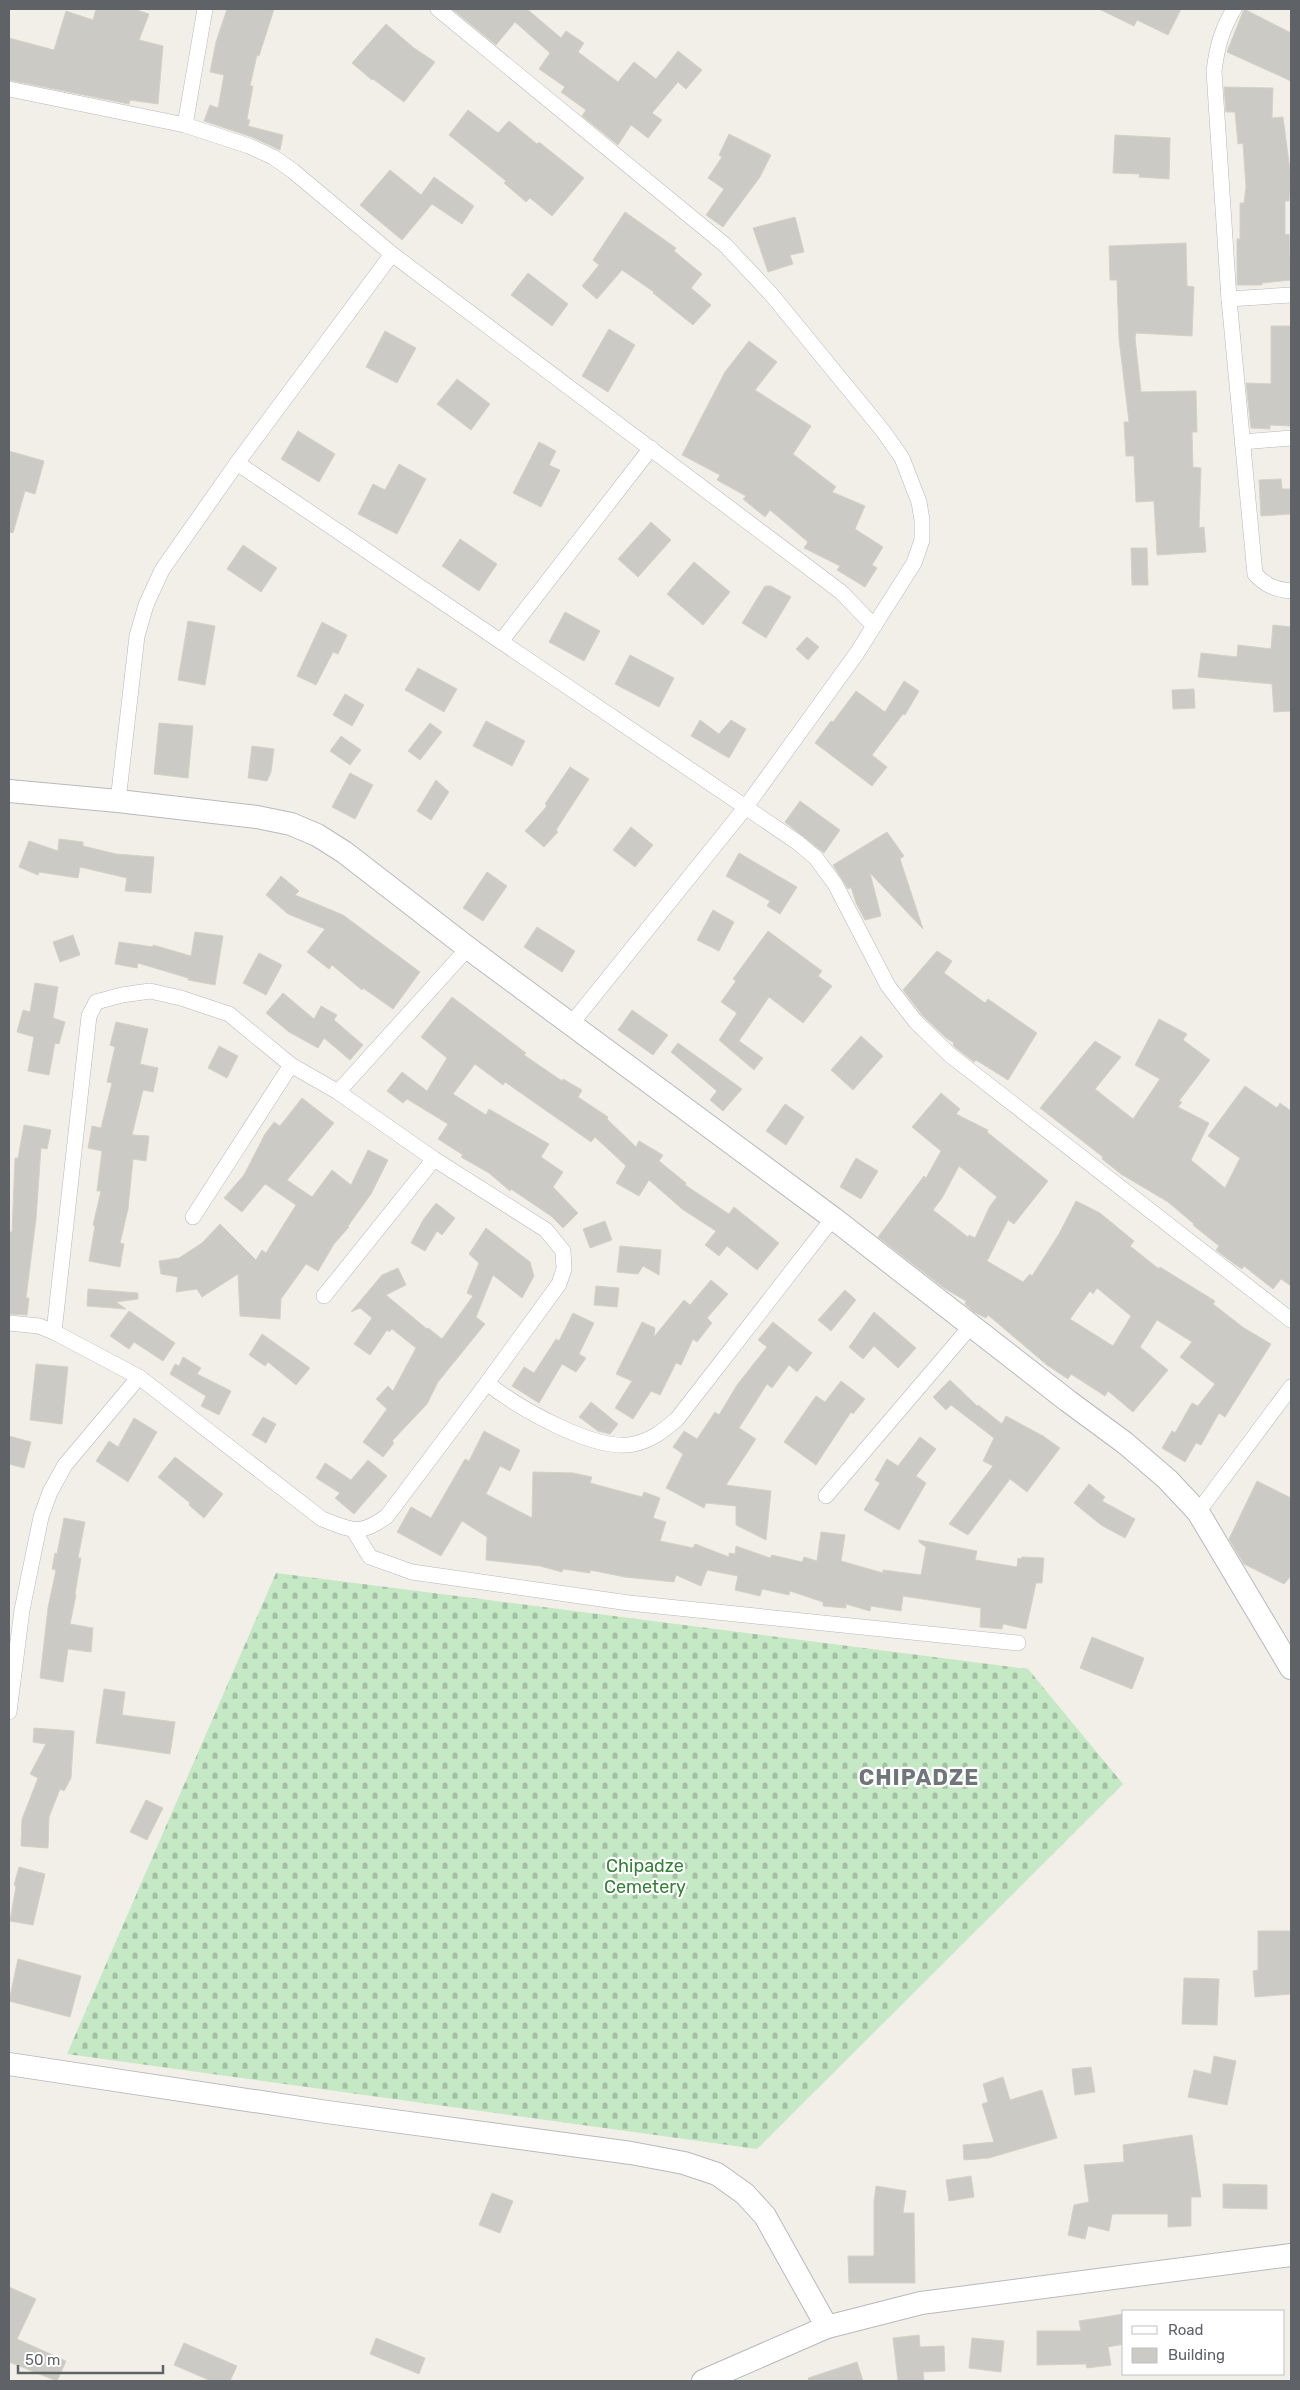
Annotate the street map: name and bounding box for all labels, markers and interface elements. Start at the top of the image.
district label: CHIPADZE [859,1764,979,1791]
park label: Chipadze Cemetery [604,1855,686,1898]
legend [1122,2310,1285,2375]
text: Road [1168,2321,1204,2339]
scale bar [18,2342,162,2374]
text: Building [1168,2346,1225,2364]
text: 50 m [25,2351,60,2369]

